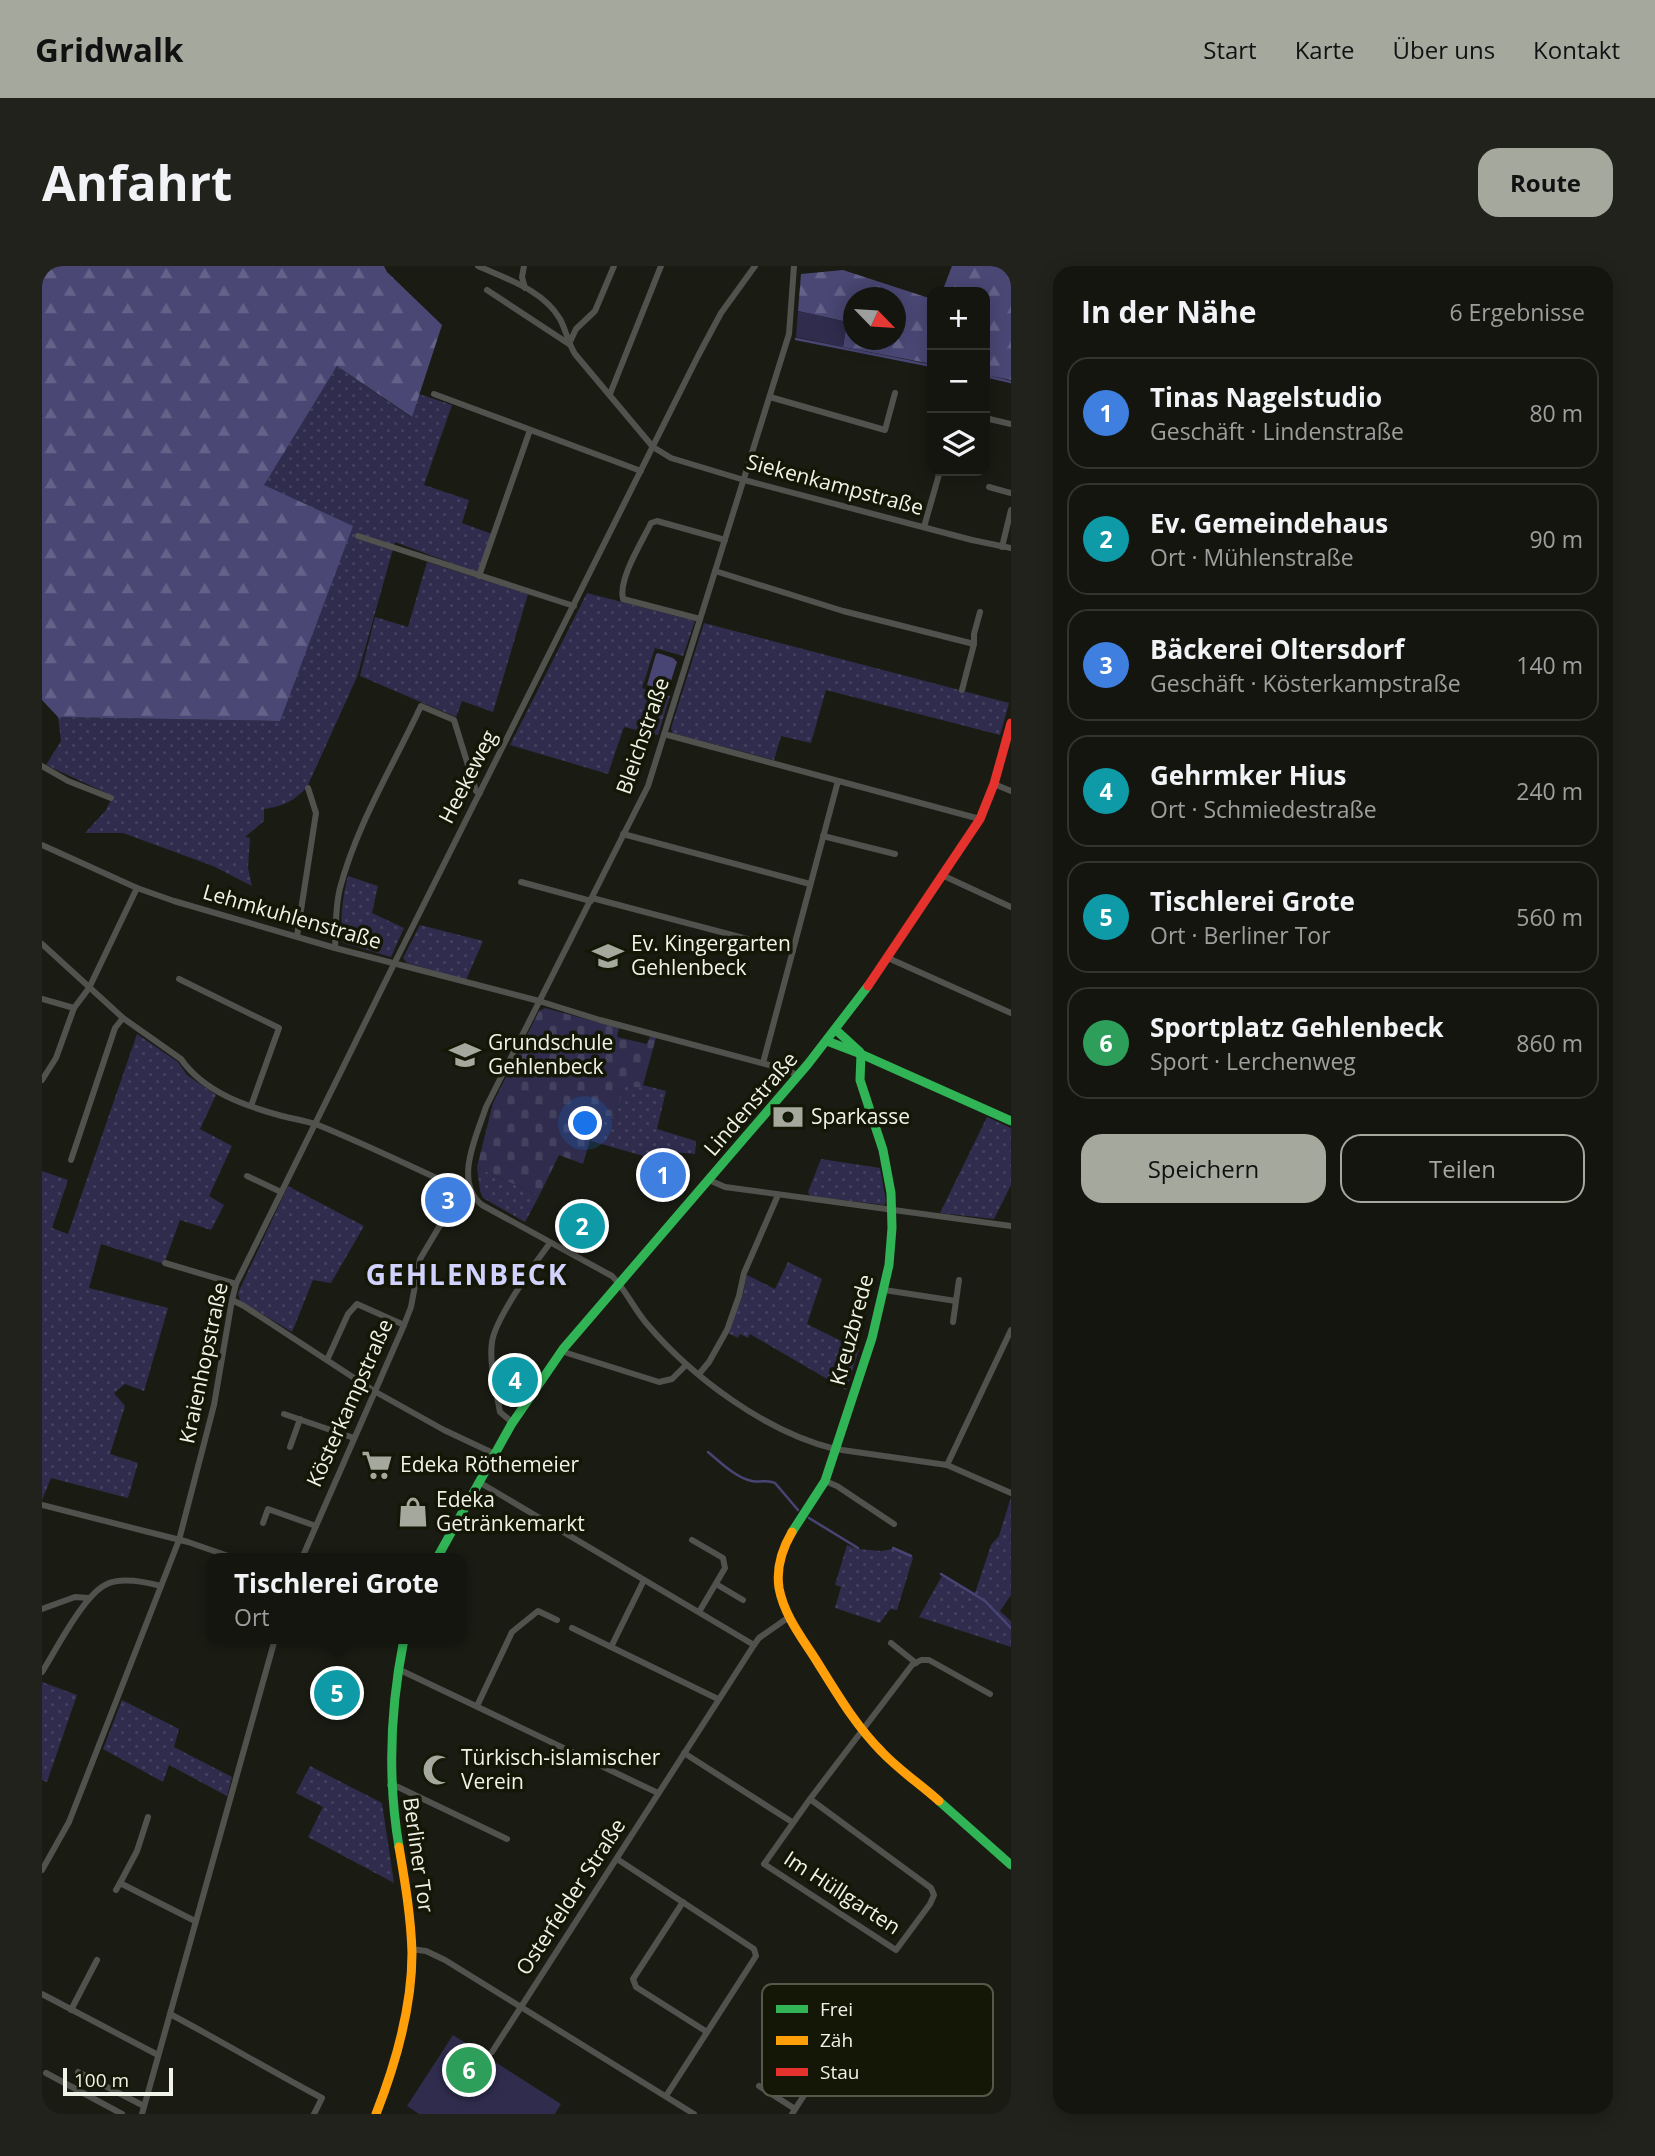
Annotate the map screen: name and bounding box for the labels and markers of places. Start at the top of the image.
place label: Ev. Kingergarten Gehlenbeck [631,929,791,981]
school or university icon: Ev. Kingergarten Gehlenbeck [591,939,625,973]
place label: Grundschule Gehlenbeck [488,1028,613,1080]
school or university icon: Grundschule Gehlenbeck [448,1038,482,1072]
bank icon: Sparkasse [771,1100,805,1134]
place label: Sparkasse [811,1102,910,1130]
pin: 1 [640,1149,686,1201]
pin: 3 [425,1174,471,1226]
pin: 2 [559,1200,605,1252]
pin: 4 [492,1354,538,1406]
supermarket icon: Edeka Röthemeier [360,1448,394,1482]
place label: Edeka Röthemeier [400,1450,580,1478]
place label: Edeka Getränkemarkt [436,1485,585,1537]
shop icon: Edeka Getränkemarkt [396,1495,430,1529]
pin: 5 [314,1667,360,1719]
place label: Türkisch-islamischer Verein [461,1743,661,1795]
mosque icon: Türkisch-islamischer Verein [421,1753,455,1787]
pin: 6 [446,2044,492,2096]

